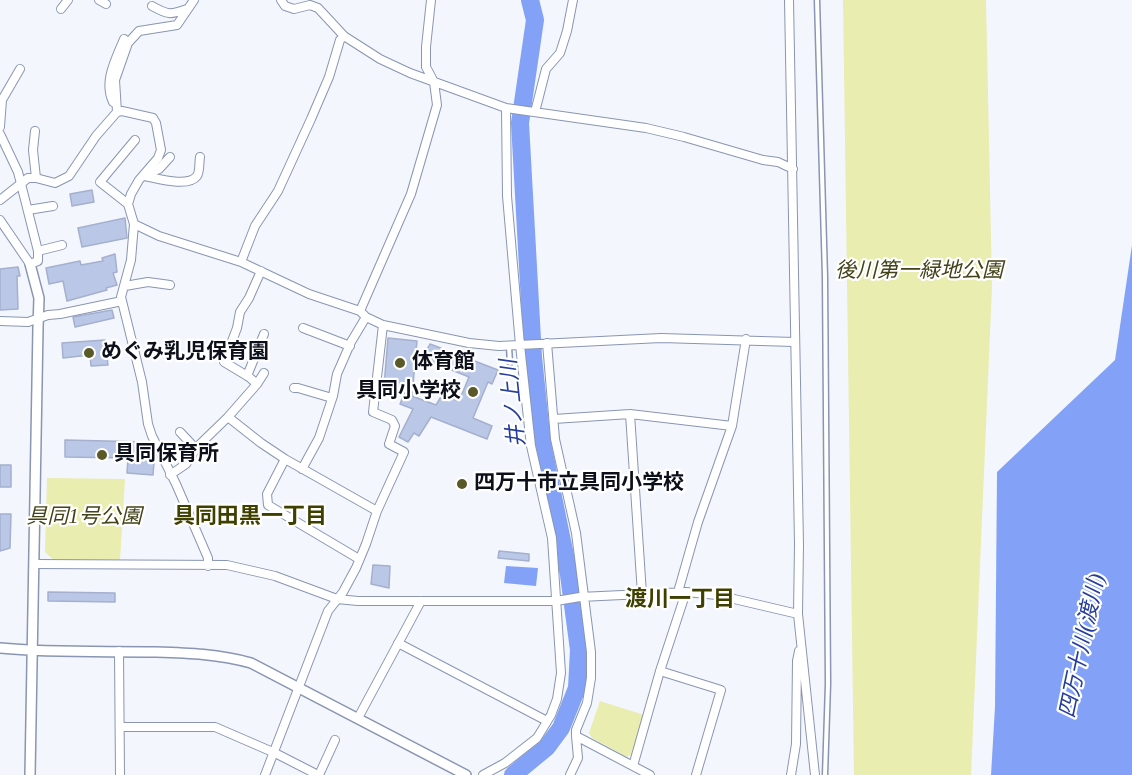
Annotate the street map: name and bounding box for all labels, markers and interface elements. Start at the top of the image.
park label: 後川第一緑地公園 [835,258,1003,284]
place label: めぐみ乳児保育園 [101,340,269,366]
marker: めぐみ乳児保育園 [82,346,96,360]
place label: 体育館 [412,350,475,376]
marker: 体育館 [393,356,407,370]
water label: 井ノ上川 [496,358,532,448]
place label: 具同小学校 [356,379,461,405]
marker: 具同小学校 [466,385,480,399]
place label: 具同保育所 [114,442,219,468]
marker: 具同保育所 [95,448,109,462]
place label: 四万十市立具同小学校 [474,471,684,497]
marker: 四万十市立具同小学校 [455,477,469,491]
park label: 具同1号公園 [26,504,142,530]
district label: 具同田黒一丁目 [173,504,327,530]
water label: 四万十川(渡川) [1055,572,1111,720]
district label: 渡川一丁目 [625,587,735,613]

